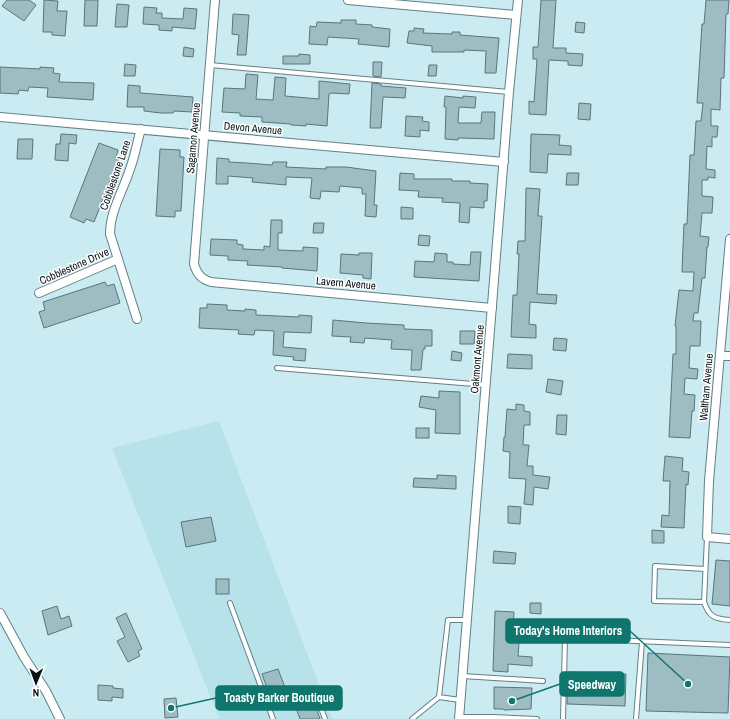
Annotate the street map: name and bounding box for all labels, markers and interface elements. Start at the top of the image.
street label: Sagamon Avenue [183,102,203,174]
street label: Devon Avenue [223,118,283,138]
street label: Cobblestone Lane [96,138,134,212]
street label: Cobblestone Drive [37,244,111,288]
street label: Lavern Avenue [315,273,377,293]
street label: Oakmont Avenue [467,324,487,394]
street label: Waltham Avenue [696,353,716,421]
callout: Today's Home Interiors [506,619,630,643]
text: Today's Home Interiors [514,623,623,639]
north arrow [16,663,56,703]
callout: Speedway [560,672,624,696]
text: Speedway [568,677,617,693]
text: N [32,686,39,700]
callout: Toasty Barker Boutique [216,686,342,710]
text: Toasty Barker Boutique [224,690,335,706]

